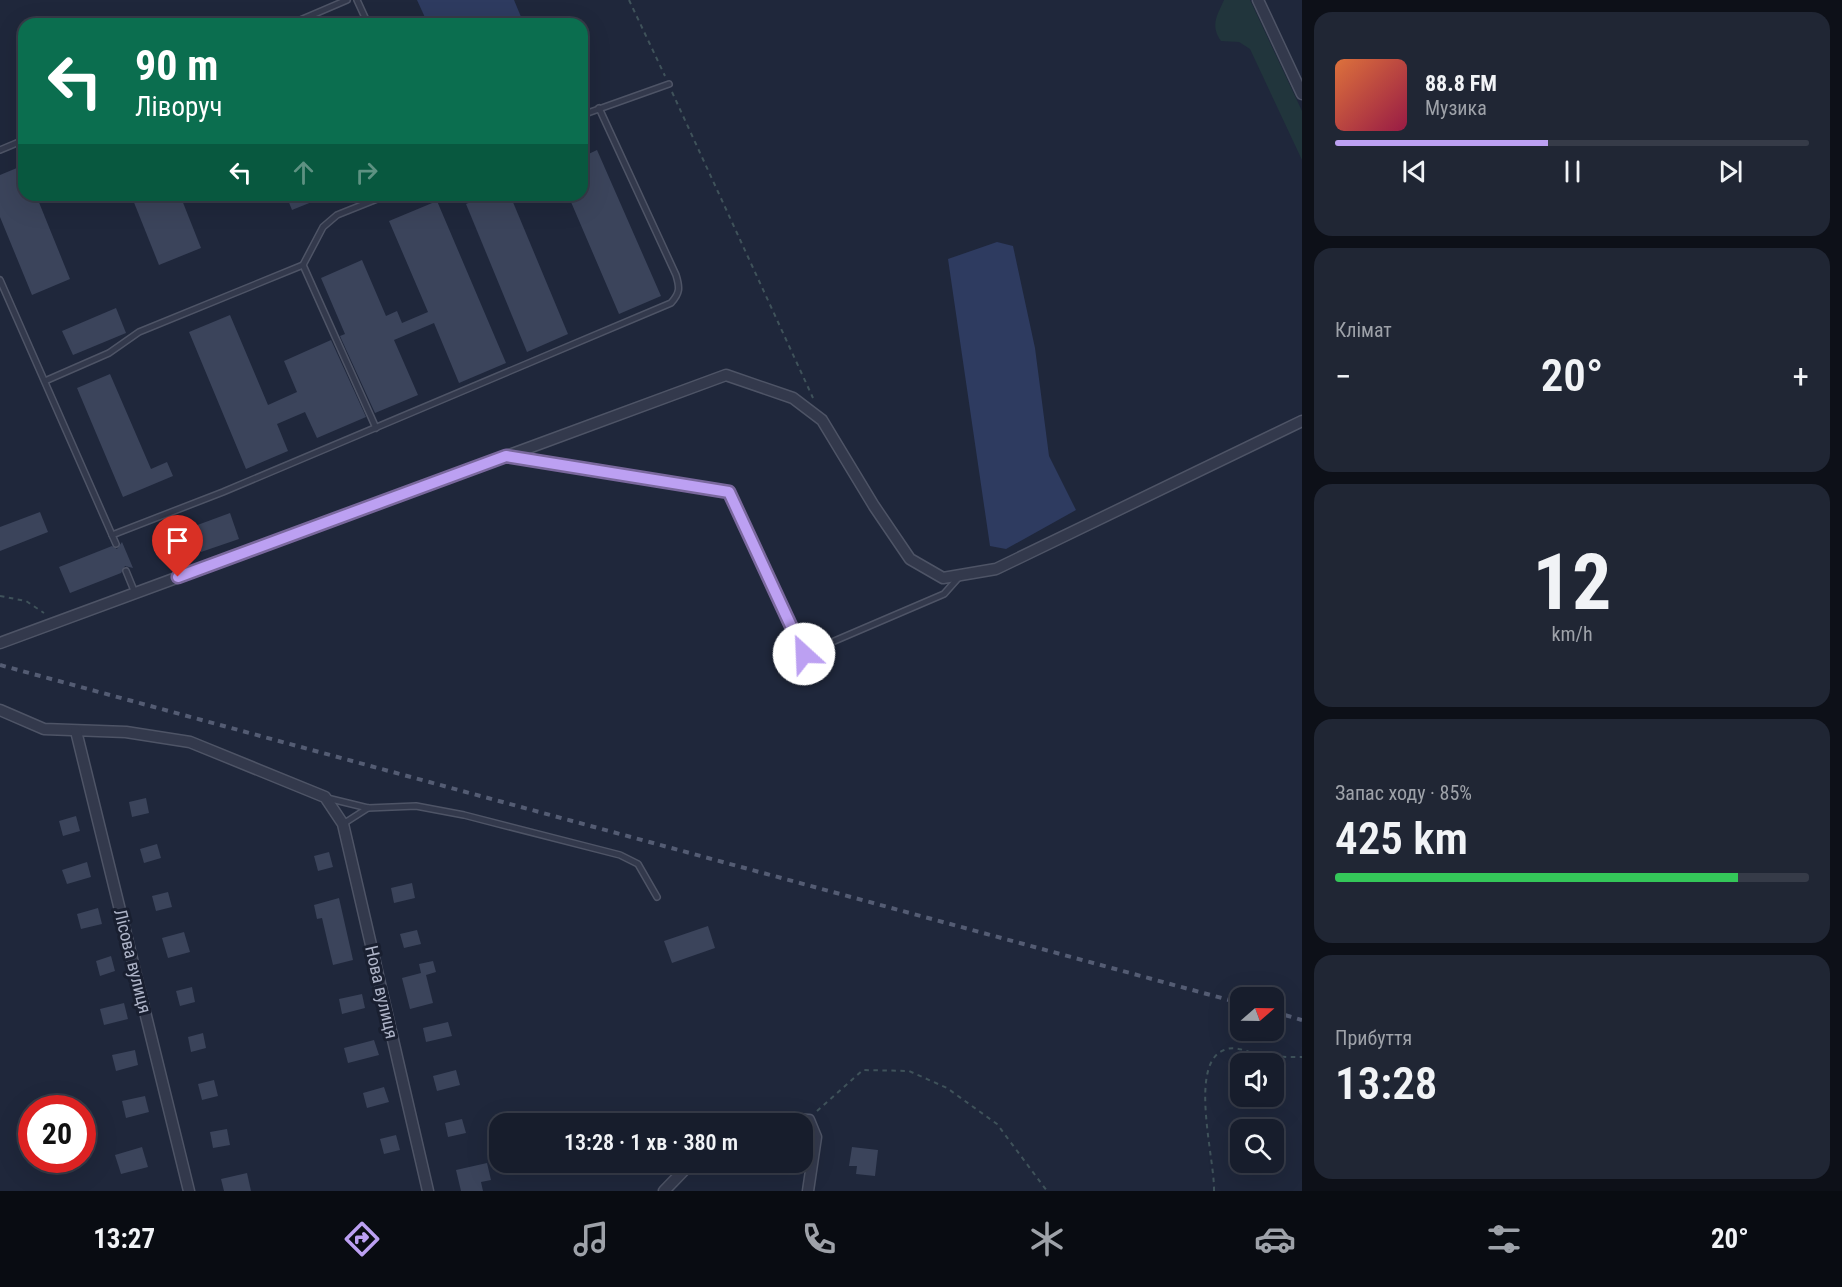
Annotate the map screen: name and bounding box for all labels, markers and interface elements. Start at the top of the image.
text: 90 m [135,41,218,90]
icon: left [36,42,114,120]
text: 88.8 FM [1425,71,1497,96]
text: Ліворуч [135,91,222,123]
text: Музика [1425,96,1487,120]
icon: previous [1398,155,1431,188]
icon: pause [1556,155,1589,188]
icon: next [1714,155,1747,188]
icon: left [224,156,257,189]
icon: ahead [287,156,320,189]
icon: right [350,156,383,189]
text: Клімат [1335,318,1392,342]
text: 20° [1541,349,1603,402]
text: − [1335,357,1352,396]
text: + [1793,357,1809,396]
pin [152,515,203,577]
icon: arrive [161,524,194,557]
text: 12 [1533,537,1611,628]
position arrow [772,622,836,686]
text: km/h [1551,622,1593,646]
text: Запас ходу · 85% [1335,781,1472,805]
text: 425 km [1335,812,1468,865]
street label: Лісова вулиця [110,907,156,1015]
street label: Нова вулиця [361,944,403,1040]
north arrow [1230,987,1284,1041]
map controls [1230,987,1284,1173]
text: Прибуття [1335,1026,1412,1050]
button: sound [1230,1053,1284,1107]
text: 13:28 [1335,1057,1437,1110]
speed limit sign: 20 [18,1095,96,1173]
button: search [1230,1119,1284,1173]
text: 13:28 · 1 хв · 380 m [564,1130,738,1155]
icon: directions [341,1218,383,1260]
icon: music [570,1218,612,1260]
icon: phone [798,1218,840,1260]
icon: climate [1026,1218,1068,1260]
icon: car [1254,1218,1296,1260]
icon: filters [1483,1218,1525,1260]
text: 13:27 [93,1223,155,1255]
text: 20° [1711,1223,1749,1255]

